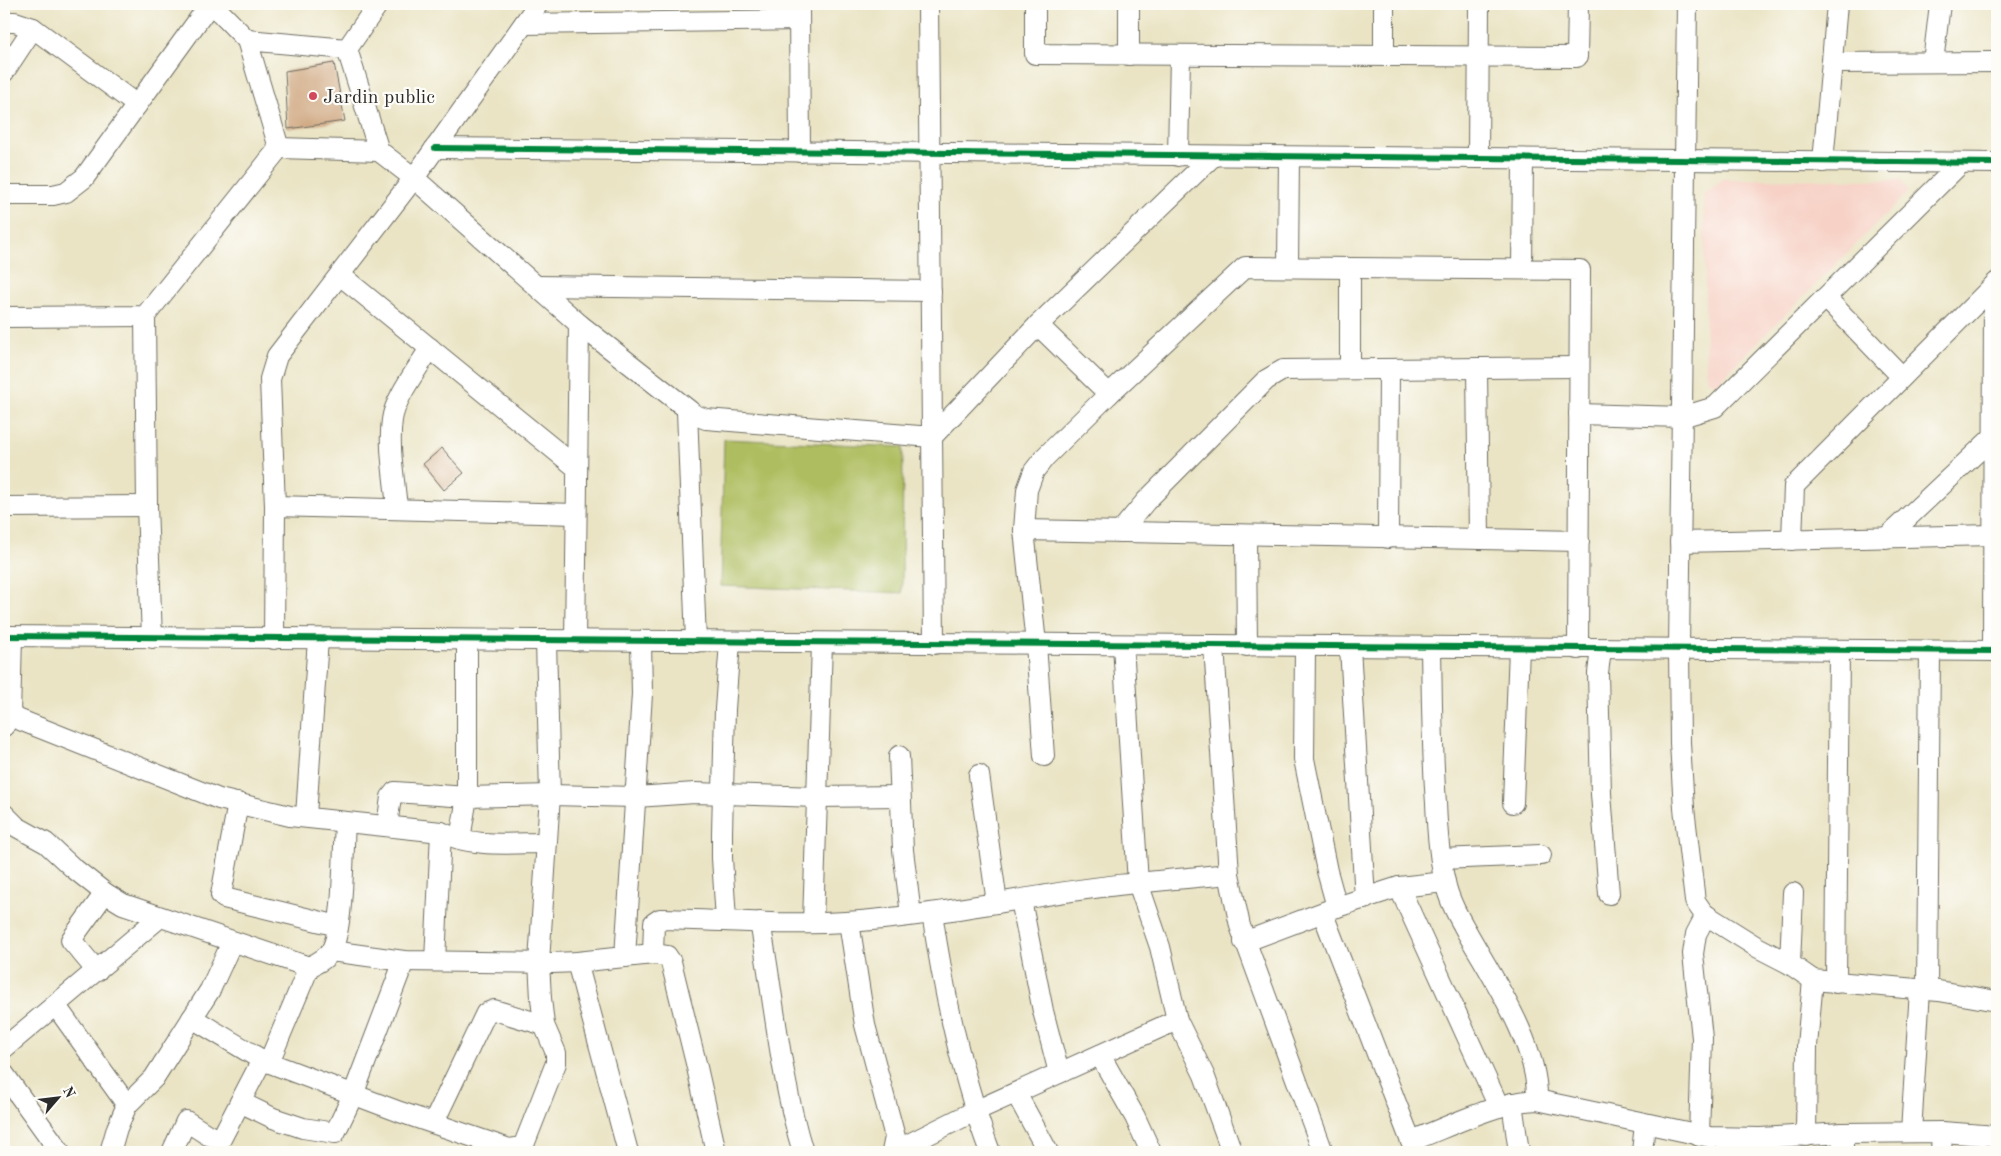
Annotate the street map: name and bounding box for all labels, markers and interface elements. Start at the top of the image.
place label: Jardin public [323,88,435,108]
marker: Jardin public [307,90,319,102]
north arrow [32,1074,82,1124]
text: N [60,1084,77,1101]

